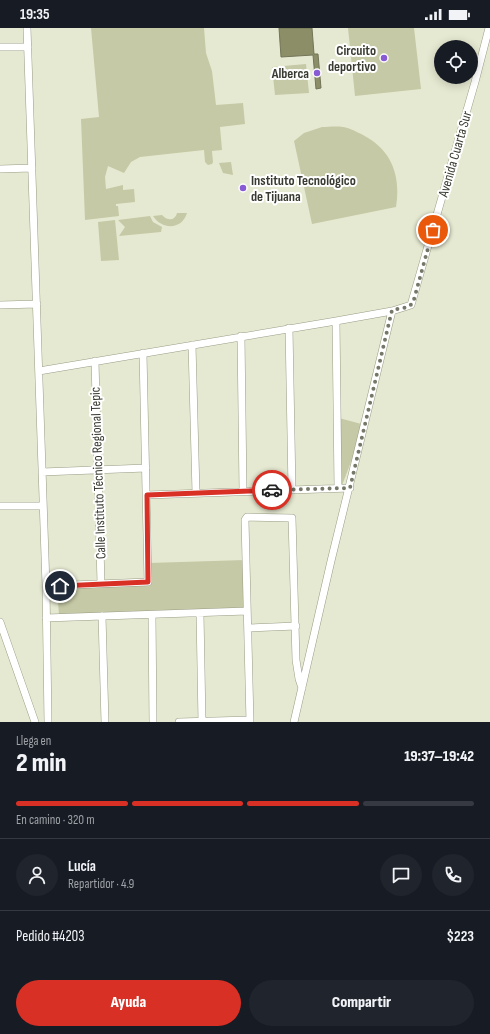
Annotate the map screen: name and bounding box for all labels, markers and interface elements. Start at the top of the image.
text: 19:35 [20,5,50,24]
map controls [434,40,478,84]
button: locate [434,40,478,84]
place label: Circuito deportivo [328,42,376,75]
marker: Circuito deportivo [379,53,389,63]
place label: Alberca [271,65,309,82]
marker: Alberca [312,68,322,78]
street label: Avenida Cuarta Sur [434,109,475,200]
place label: Instituto Tecnológico de Tijuana [251,172,356,205]
marker: Instituto Tecnológico de Tijuana [238,183,248,193]
pin [416,213,450,247]
icon: bag [422,219,444,241]
street label: Calle Instituto Técnico Regional Tepic [86,386,110,560]
courier [252,470,292,510]
icon: car [261,479,283,501]
pin [43,569,77,603]
icon: home [49,575,71,597]
text: Llega en [16,733,51,749]
text: 19:37–19:42 [404,747,474,766]
text: 2 min [16,748,66,779]
text: En camino · 320 m [16,812,95,828]
button: person [16,854,58,896]
button: chat [380,854,422,896]
button: phone [432,854,474,896]
text: Lucía [68,857,96,876]
text: Repartidor · 4.9 [68,876,134,892]
text: Pedido #4203 [16,927,85,946]
text: $223 [446,927,474,946]
button: Ayuda [16,980,241,1026]
button: Compartir [249,980,474,1026]

